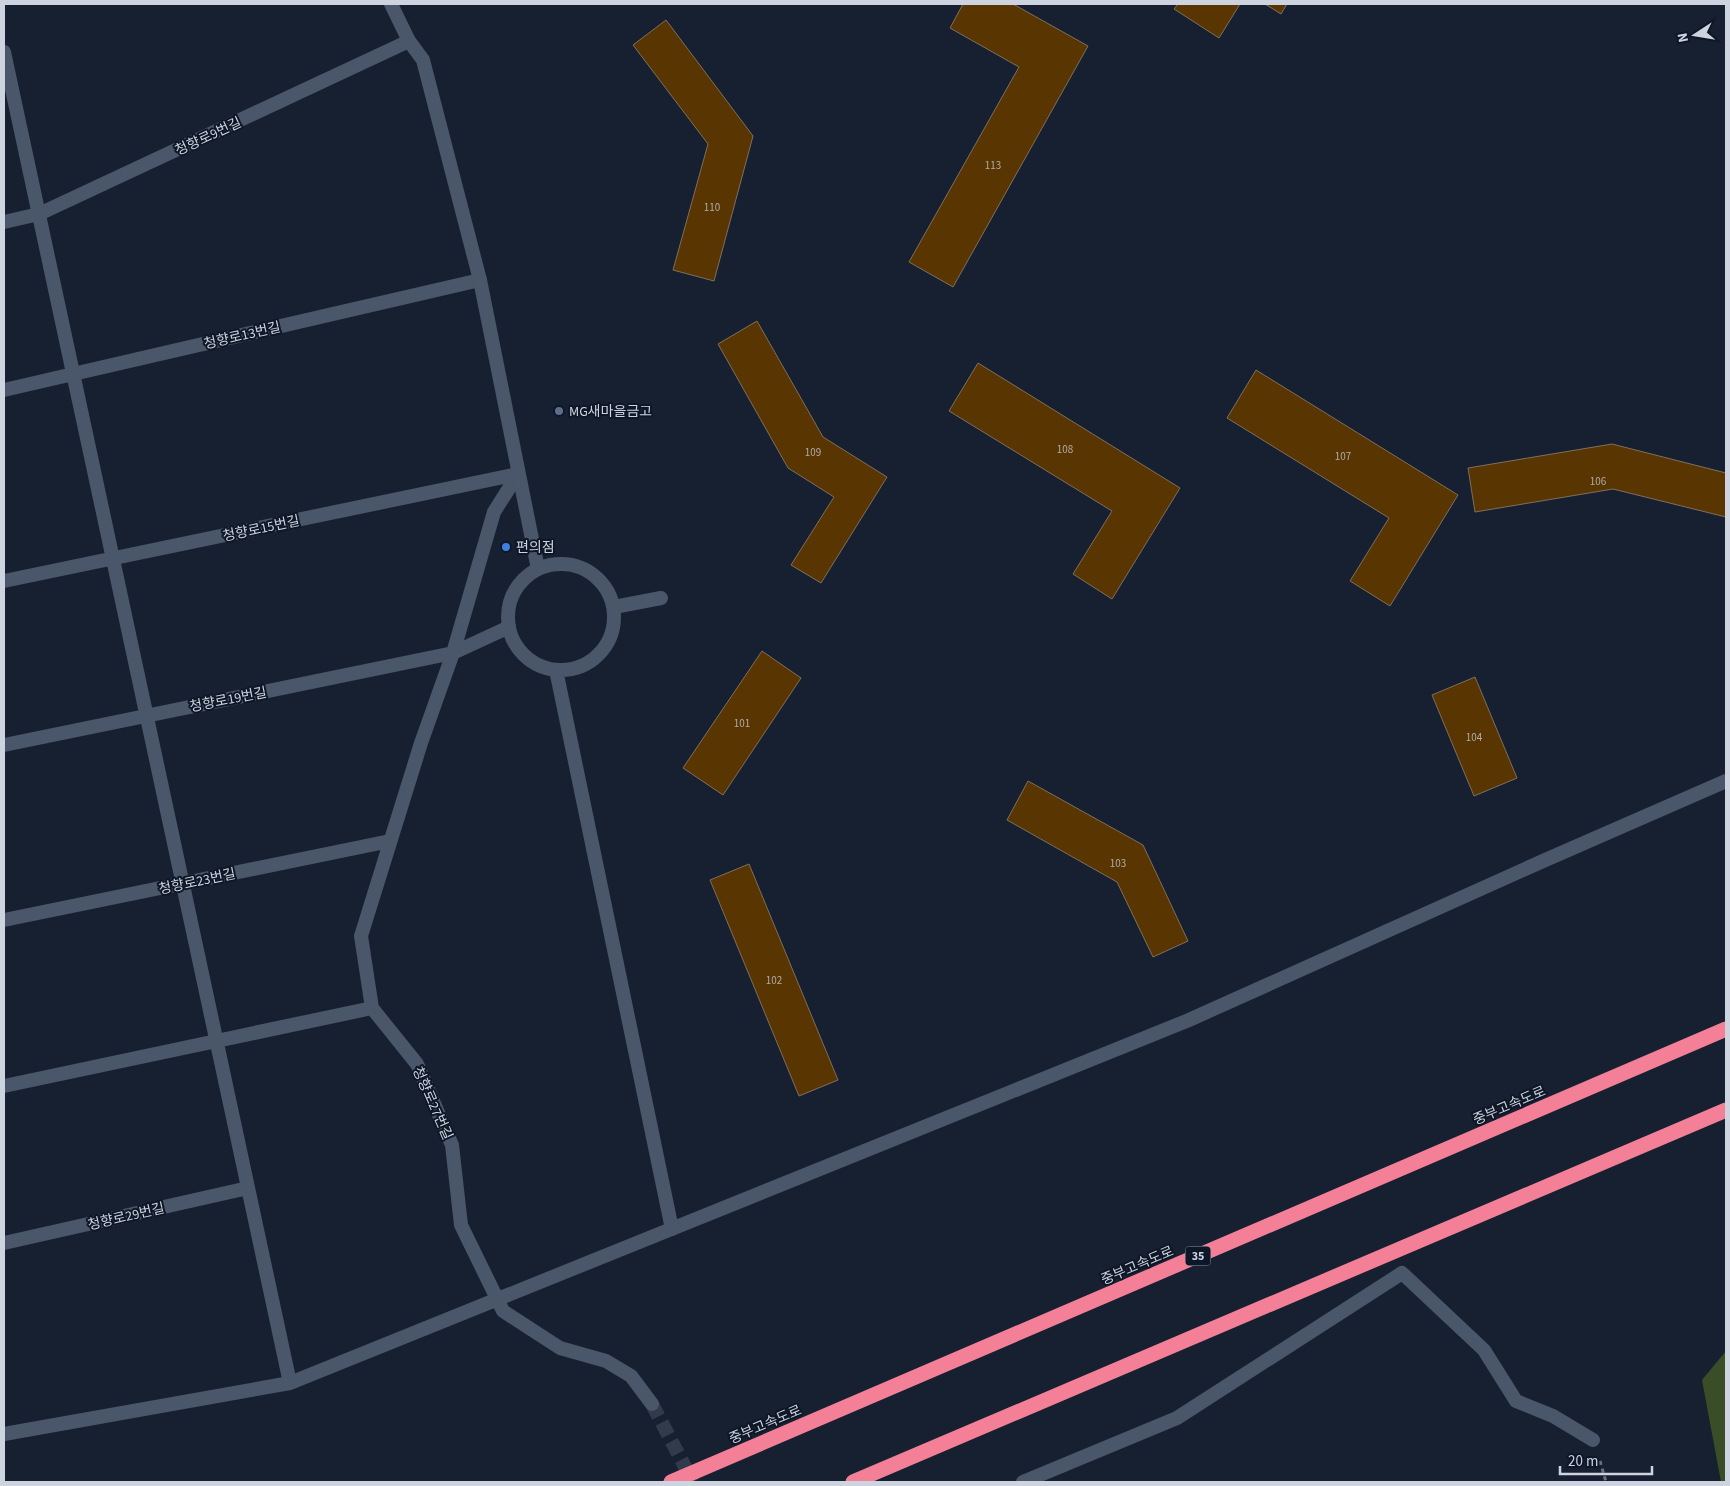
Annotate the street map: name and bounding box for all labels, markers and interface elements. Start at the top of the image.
north arrow [1670,10,1720,60]
text: N [1673,31,1694,44]
street label: 청향로9번길 [172,113,245,161]
house number: 113 [985,158,1001,173]
house number: 110 [704,200,720,215]
street label: 청향로13번길 [202,317,283,355]
place label: MG새마을금고 [569,402,652,422]
marker: MG새마을금고 [553,405,565,417]
house number: 108 [1057,442,1074,457]
house number: 109 [805,445,821,460]
house number: 107 [1335,449,1351,464]
house number: 106 [1590,474,1607,489]
street label: 청향로15번길 [221,511,302,547]
place label: 편의점 [516,538,555,558]
marker: 편의점 [500,541,512,553]
street label: 청향로19번길 [188,683,269,717]
house number: 101 [734,716,750,731]
house number: 104 [1466,730,1483,745]
house number: 103 [1110,856,1126,871]
street label: 청향로23번길 [157,864,238,900]
house number: 102 [766,973,782,988]
street label: 청향로27번길 [407,1064,457,1143]
street label: 중부고속도로 [1470,1082,1549,1130]
street label: 청향로29번길 [86,1198,167,1236]
street label: 중부고속도로 [1098,1242,1177,1290]
road number: 35 [1186,1246,1210,1266]
street label: 중부고속도로 [726,1401,805,1449]
scale bar [1560,1444,1652,1476]
text: 20 m [1568,1451,1598,1472]

